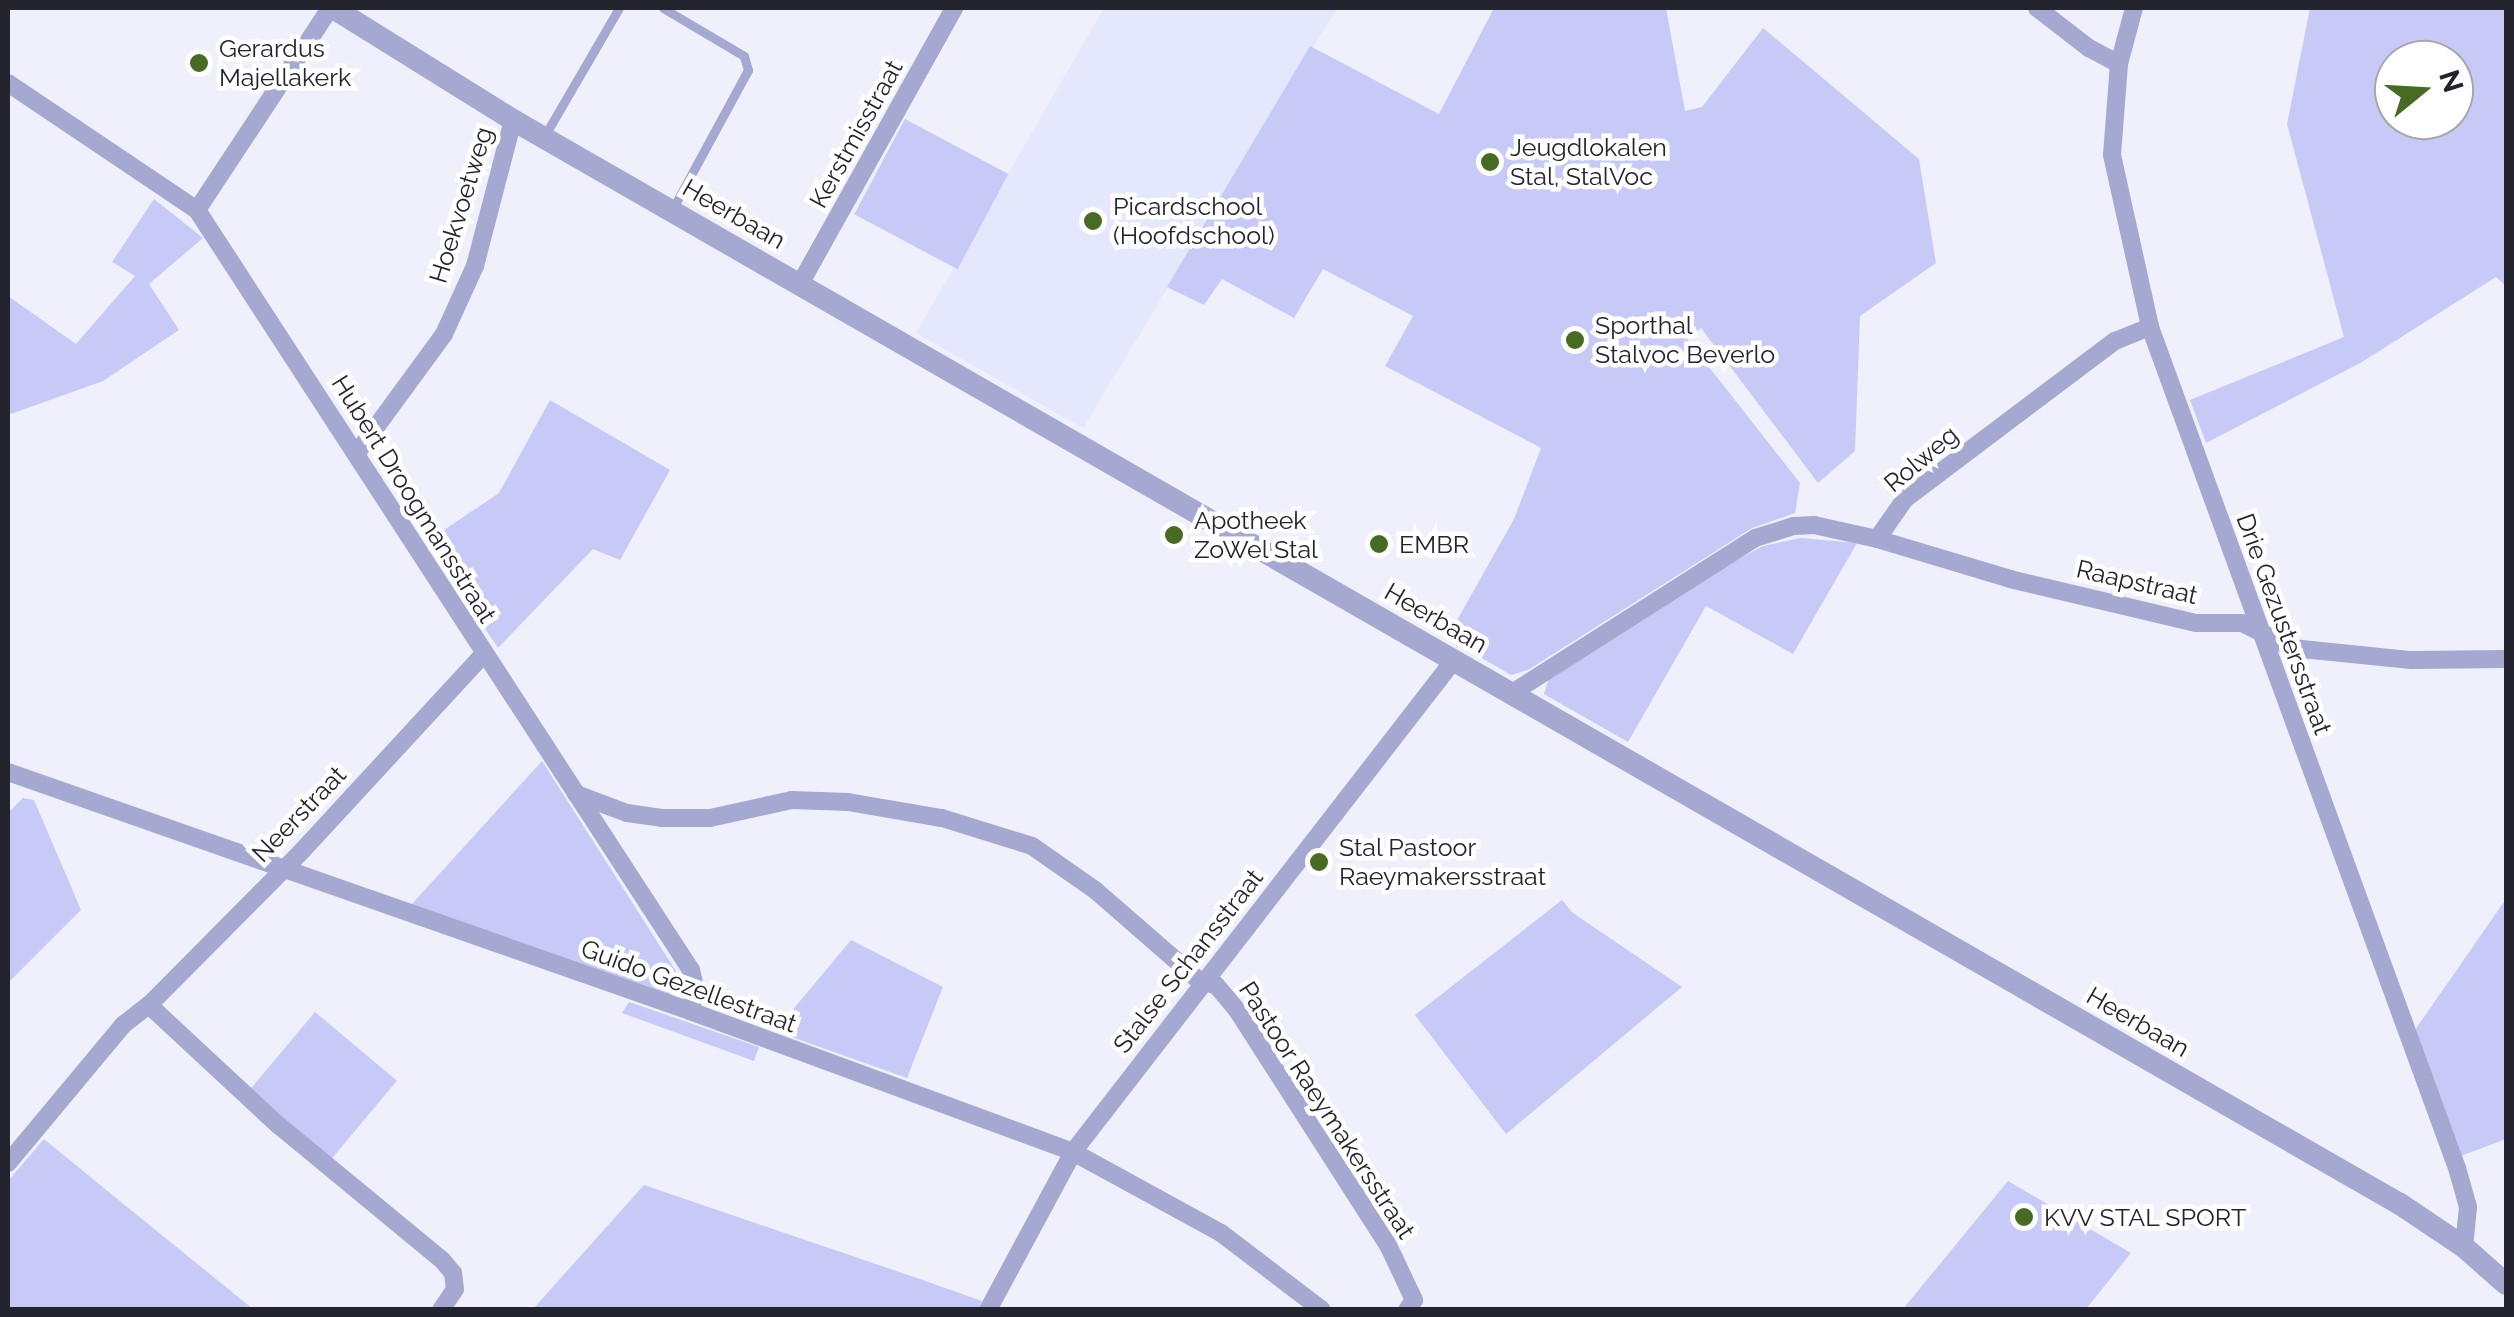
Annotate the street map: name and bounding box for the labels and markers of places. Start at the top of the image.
place label: Gerardus Majellakerk [219,34,351,93]
marker: Gerardus Majellakerk [188,52,210,74]
place label: Jeugdlokalen Stal, StalVoc [1510,133,1667,192]
marker: Jeugdlokalen Stal, StalVoc [1479,151,1501,173]
place label: Picardschool (Hoofdschool) [1113,192,1275,251]
marker: Picardschool (Hoofdschool) [1082,210,1104,232]
place label: Sporthal Stalvoc Beverlo [1595,311,1775,370]
marker: Sporthal Stalvoc Beverlo [1564,329,1586,351]
place label: Apotheek ZoWel Stal [1194,506,1319,565]
marker: Apotheek ZoWel Stal [1163,524,1185,546]
place label: EMBR [1399,529,1469,559]
marker: EMBR [1368,533,1390,555]
place label: Stal Pastoor Raeymakersstraat [1339,833,1546,892]
marker: Stal Pastoor Raeymakersstraat [1308,851,1330,873]
place label: KVV STAL SPORT [2044,1202,2248,1232]
marker: KVV STAL SPORT [2013,1206,2035,1228]

